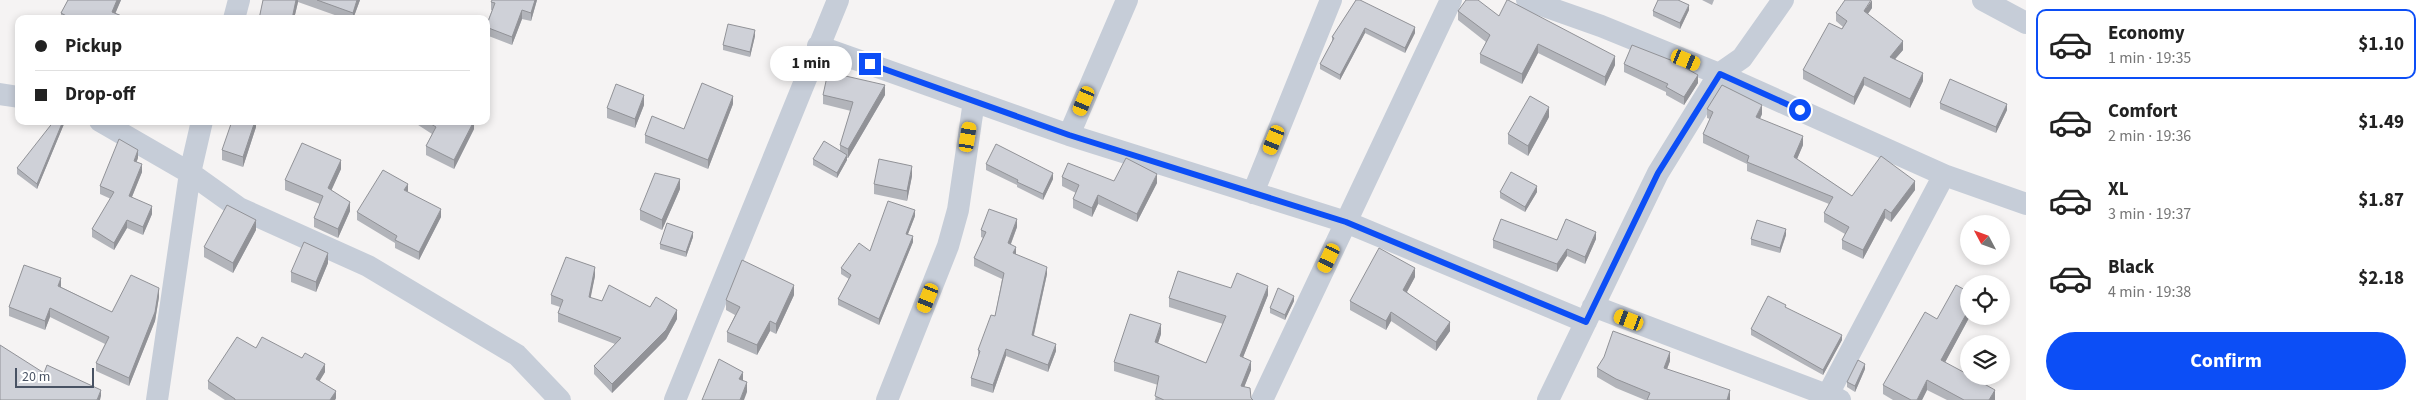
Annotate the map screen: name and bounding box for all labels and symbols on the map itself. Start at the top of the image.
callout: 1 min [770,46,852,82]
car [1669,47,1702,73]
route end [859,53,881,75]
car [1071,84,1096,118]
route start [1789,99,1811,121]
car [958,121,977,153]
car [1261,123,1286,157]
north arrow [1960,215,2010,265]
car [1315,241,1342,275]
car [915,281,940,315]
car [1612,308,1645,332]
scale bar [15,365,94,388]

